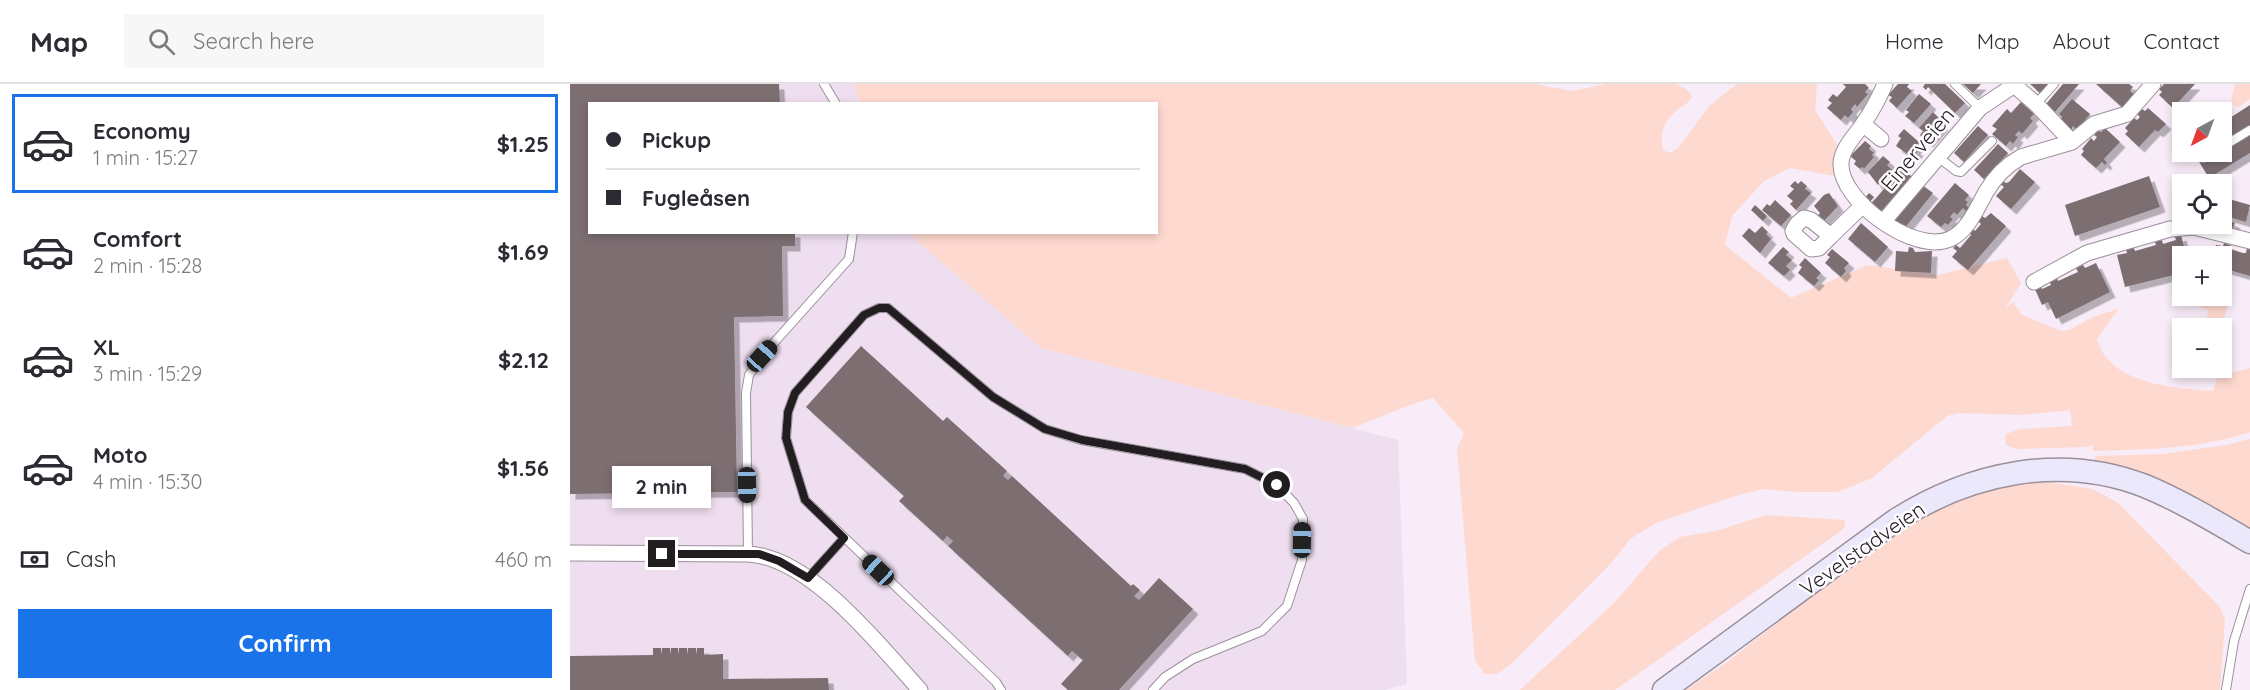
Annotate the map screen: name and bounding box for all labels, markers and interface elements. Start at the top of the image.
search box [124,14,544,68]
text: Map [30,24,88,59]
icon: search [145,25,178,58]
text: Search here [193,27,315,55]
text: Home [1885,28,1944,54]
text: Map [1977,28,2020,54]
text: About [2053,28,2111,54]
text: Contact [2144,28,2220,54]
street label: Einerveien [1875,102,1959,196]
north arrow [2172,102,2232,162]
map controls [2172,102,2232,378]
icon: car [21,117,75,171]
text: Economy [93,117,191,145]
text: Pickup [642,126,711,154]
text: $1.25 [497,130,549,158]
text: 1 min · 15:27 [93,145,198,170]
button: locate [2172,174,2232,234]
text: Fugleåsen [642,184,750,212]
icon: car [21,225,75,279]
text: Comfort [93,225,182,253]
text: $1.69 [497,238,549,266]
button: + [2172,246,2232,306]
text: 2 min · 15:28 [93,253,202,278]
button: − [2172,318,2232,378]
icon: car [21,333,75,387]
text: XL [93,333,120,361]
car [743,337,781,375]
text: $2.12 [498,346,549,374]
text: 3 min · 15:29 [93,361,202,386]
icon: car [21,441,75,495]
text: Moto [93,441,147,469]
text: $1.56 [497,454,549,482]
callout: 2 min [612,467,712,509]
car [738,467,756,503]
text: 4 min · 15:30 [93,469,202,494]
route start [1263,471,1290,498]
text: 2 min [635,474,688,499]
street label: Vevelstadveien [1794,495,1930,601]
car [1293,522,1311,558]
route end [648,540,675,567]
icon: cash [18,543,51,576]
text: Cash [66,545,117,573]
text: 460 m [495,547,552,572]
car [859,551,897,589]
button: Confirm [18,609,552,678]

